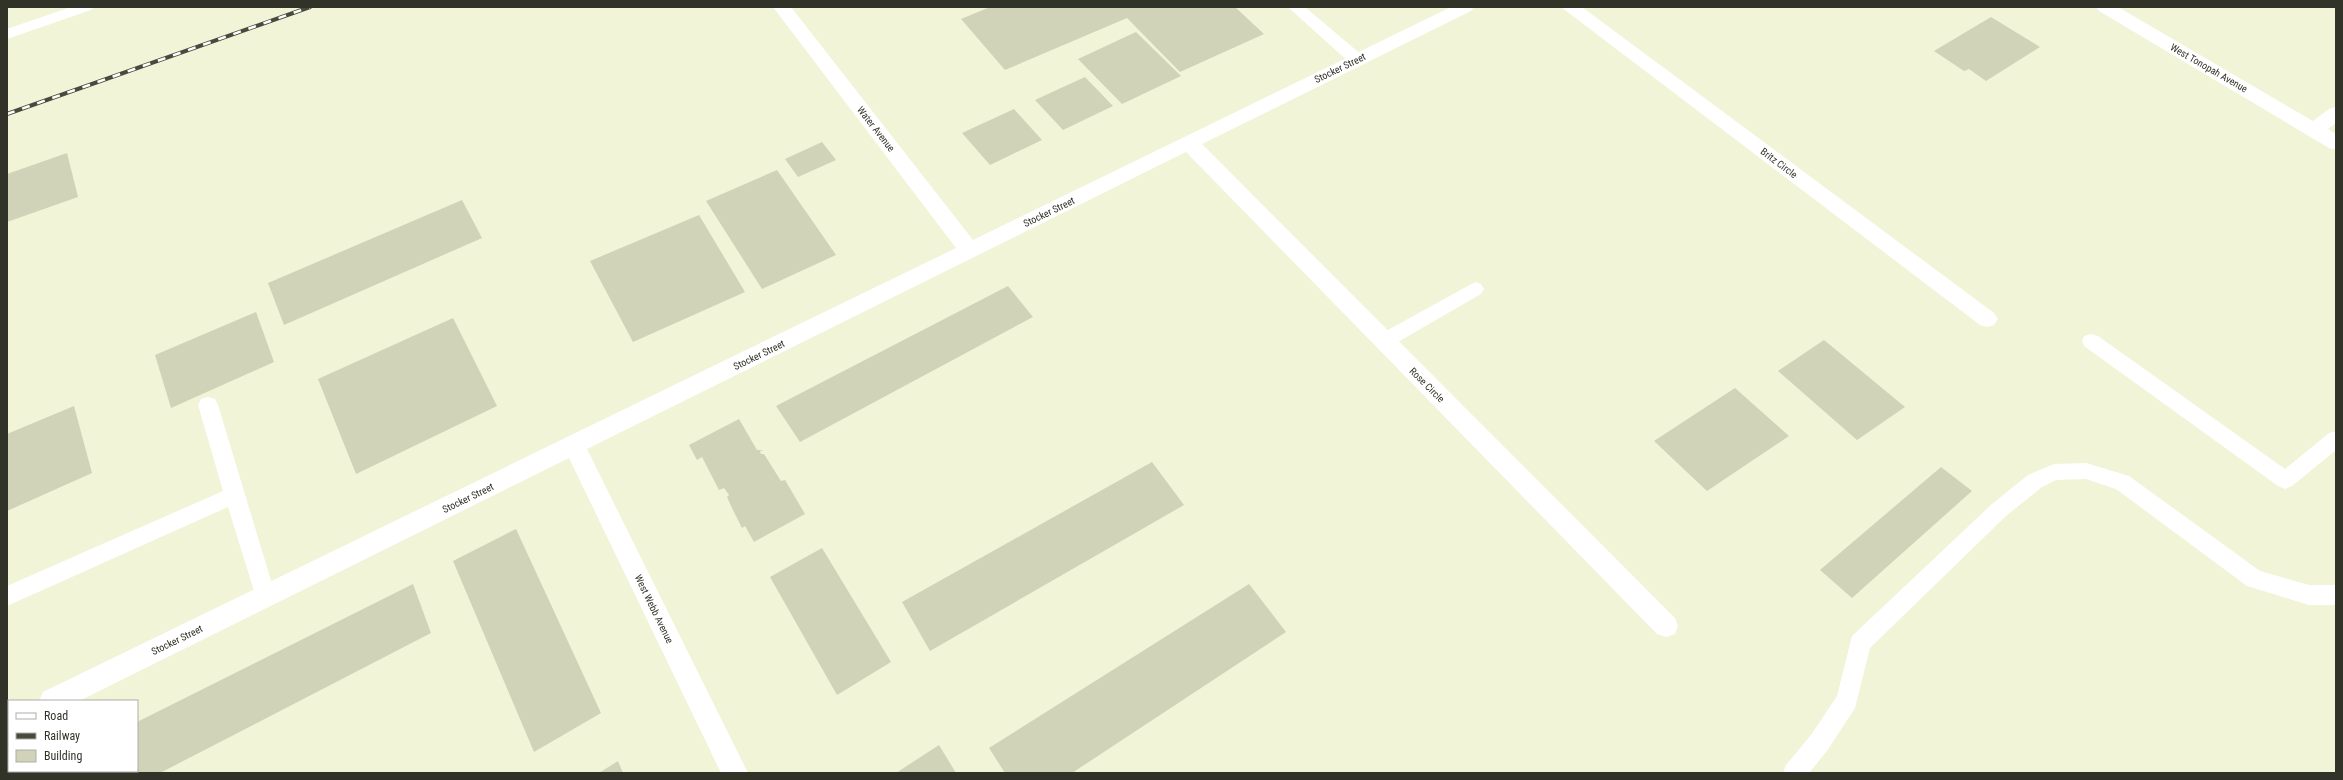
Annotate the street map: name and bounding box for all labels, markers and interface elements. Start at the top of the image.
street label: West Tonopah Avenue [2169,41,2250,95]
street label: Stocker Street [1313,51,1367,85]
street label: Water Avenue [855,104,897,154]
street label: Britz Circle [1759,146,1800,181]
street label: Stocker Street [1022,195,1076,229]
street label: Stocker Street [732,338,786,372]
street label: Rose Circle [1407,365,1447,405]
street label: Stocker Street [441,481,495,515]
street label: West Webb Avenue [633,573,676,645]
street label: Stocker Street [150,623,204,657]
legend [8,700,138,772]
text: Road [44,709,68,723]
text: Railway [44,729,80,743]
text: Building [44,749,82,763]

